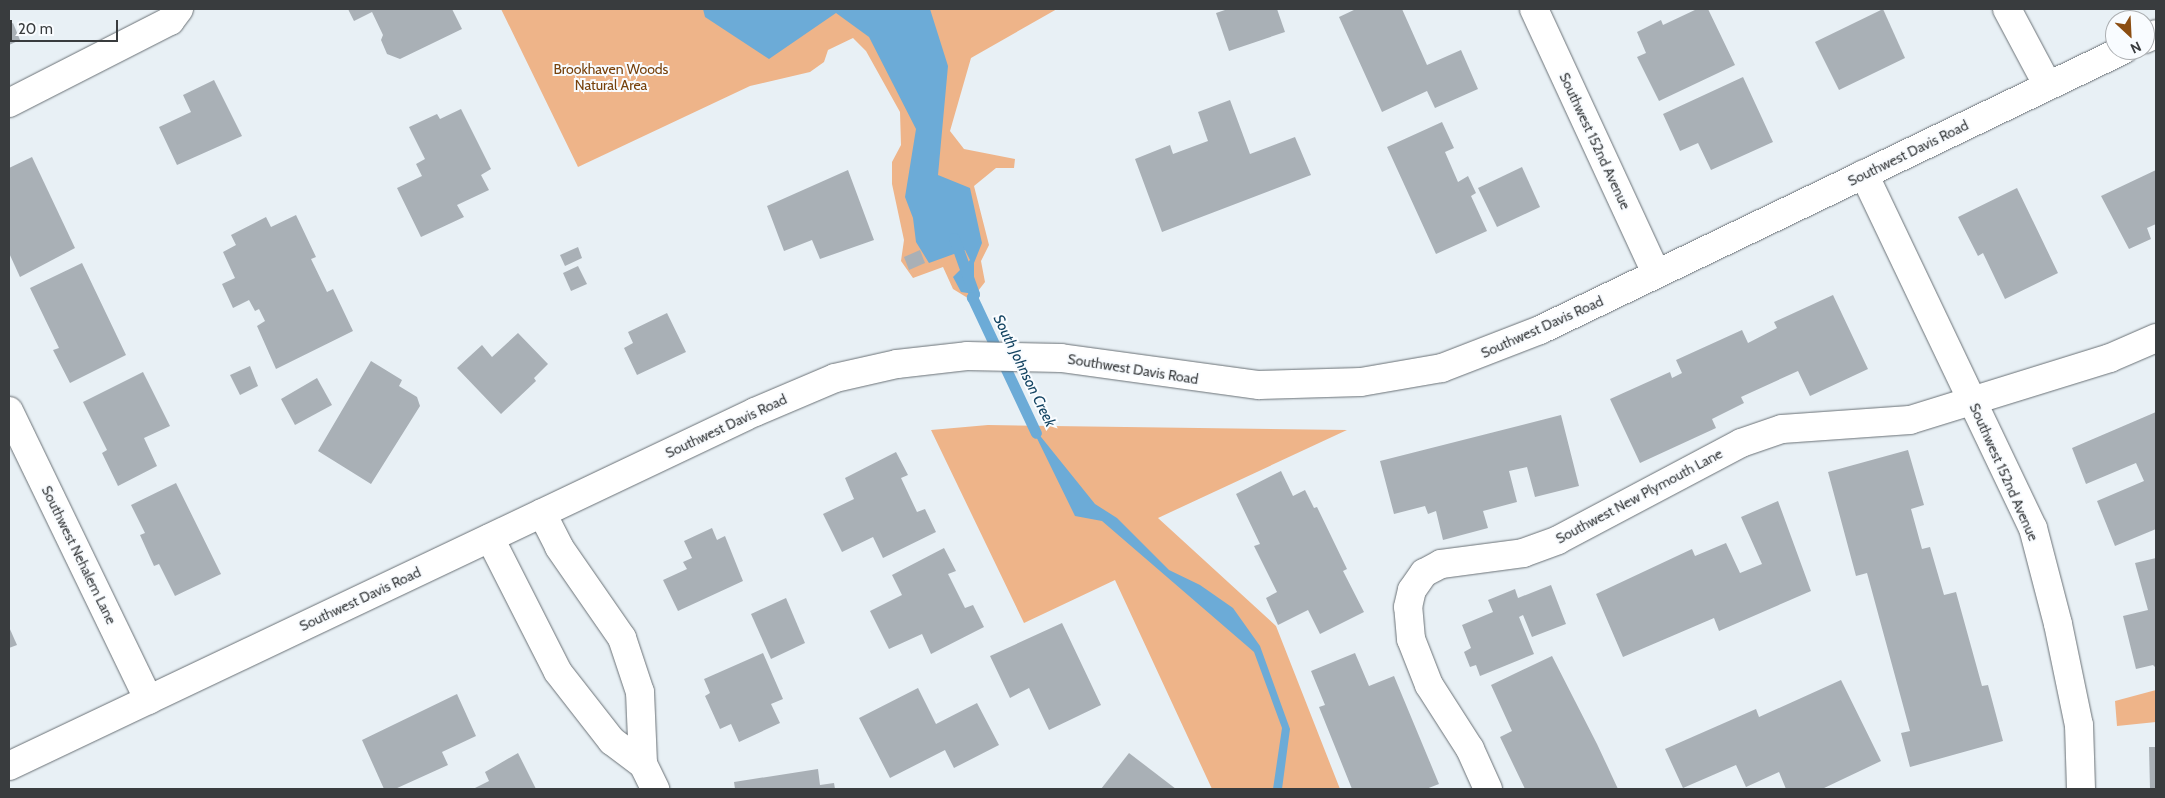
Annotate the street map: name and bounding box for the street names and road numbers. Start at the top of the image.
street label: Southwest 152nd Avenue [1556,70,1634,212]
street label: Southwest Davis Road [1845,117,1971,189]
street label: Southwest Davis Road [1478,292,1606,362]
street label: Southwest Davis Road [1066,350,1200,388]
street label: Southwest Davis Road [663,390,789,462]
street label: Southwest 152nd Avenue [1966,401,2042,543]
street label: Southwest New Plymouth Lane [1553,445,1725,547]
street label: Southwest Nehalem Lane [38,483,120,627]
street label: Southwest Davis Road [297,563,423,635]

